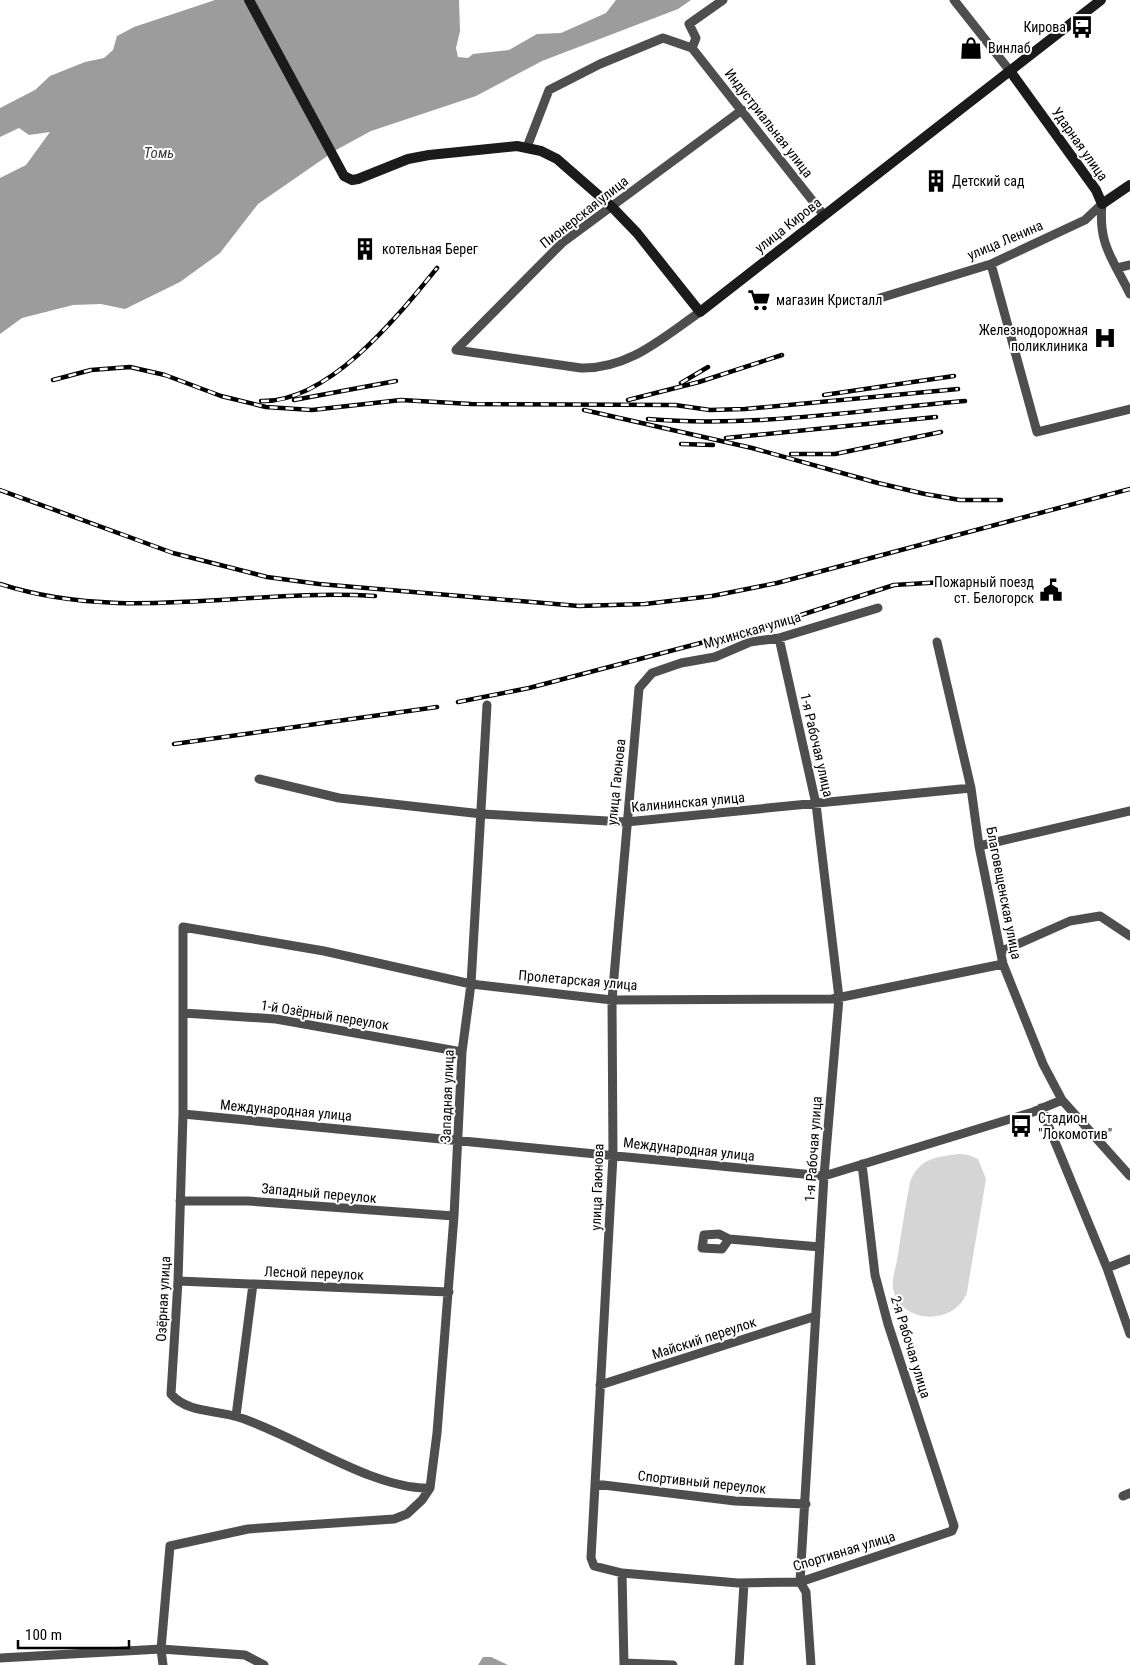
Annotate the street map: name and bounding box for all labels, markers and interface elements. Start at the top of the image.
bus stop icon: Кирова [1069,14,1095,40]
place label: Кирова [1023,19,1066,35]
shop icon: Винлаб [958,35,984,61]
place label: Винлаб [988,40,1031,56]
street label: Индустриальная улица [722,65,816,181]
street label: Ударная улица [1049,104,1111,184]
water label: Томь [144,144,174,162]
building icon: Детский сад [923,168,949,194]
street label: Пионерская улица [537,173,631,251]
place label: Детский сад [952,173,1025,189]
street label: улица Кирова [752,194,824,256]
street label: улица Ленина [965,217,1045,263]
building icon: котельная Берег [352,236,378,262]
place label: котельная Берег [382,241,478,257]
supermarket icon: магазин Кристалл [746,287,772,313]
place label: магазин Кристалл [776,292,882,308]
place label: Железнодорожная поликлиника [979,322,1088,354]
hospital icon: Железнодорожная поликлиника [1092,325,1118,351]
place label: Пожарный поезд ст. Белогорск [934,574,1034,606]
public building icon: Пожарный поезд ст. Белогорск [1038,577,1064,603]
street label: Мухинская улица [701,608,803,652]
street label: 1-я Рабочая улица [797,692,837,798]
street label: улица Гаюнова [603,738,629,826]
street label: Калининская улица [631,789,745,815]
street label: Благовещенская улица [983,825,1025,961]
street label: Пролетарская улица [518,967,638,993]
street label: 1-й Озёрный переулок [260,997,390,1033]
street label: Западная улица [437,1049,457,1143]
street label: Международная улица [219,1096,353,1124]
street label: 1-я Рабочая улица [801,1096,825,1202]
place label: Стадион "Локомотив" [1038,1110,1112,1142]
bus stop icon: Стадион "Локомотив" [1008,1113,1034,1139]
street label: Международная улица [622,1134,756,1164]
street label: улица Гаюнова [587,1143,607,1231]
street label: Западный переулок [261,1180,378,1206]
street label: Озёрная улица [153,1256,173,1342]
street label: Лесной переулок [264,1263,364,1283]
street label: 2-я Рабочая улица [888,1294,934,1400]
street label: Майский переулок [650,1314,758,1362]
street label: Спортивный переулок [637,1467,767,1497]
street label: Спортивная улица [791,1528,897,1574]
scale bar [18,1618,129,1650]
text: 100 m [25,1626,62,1644]

